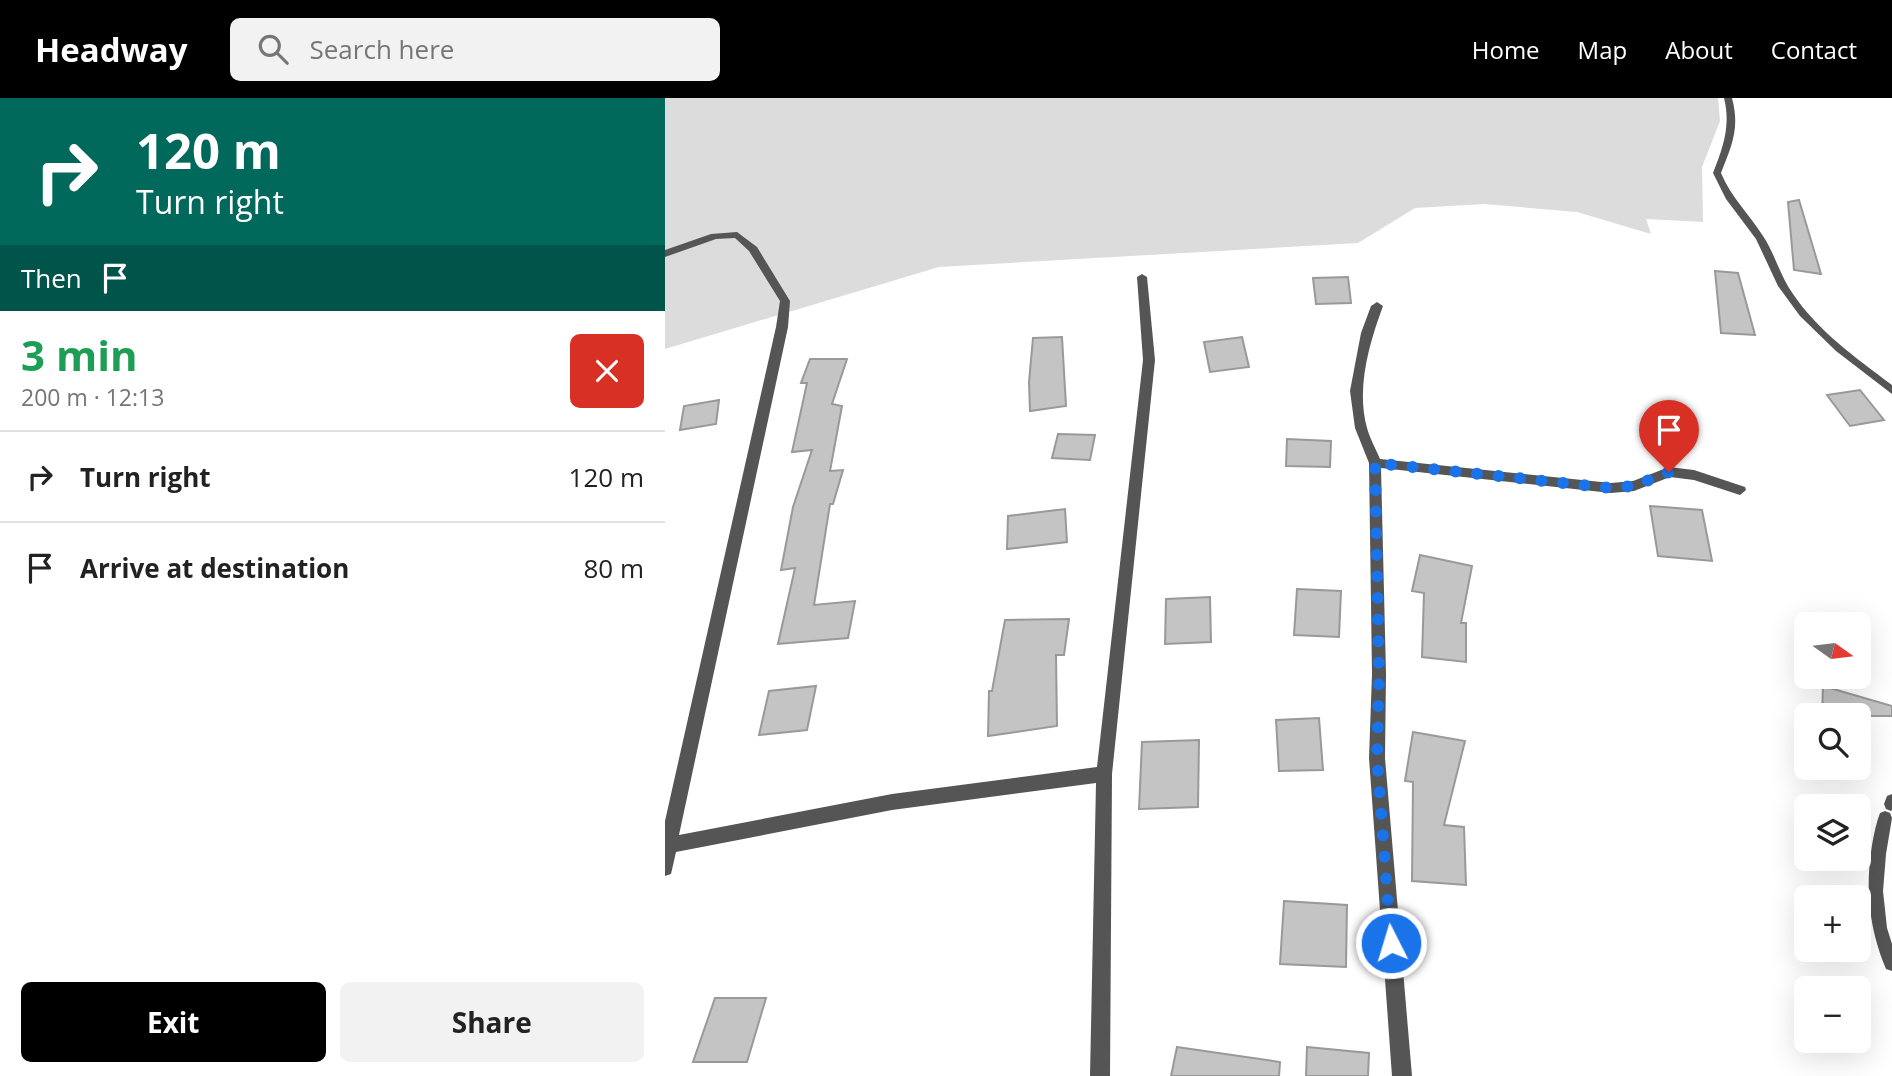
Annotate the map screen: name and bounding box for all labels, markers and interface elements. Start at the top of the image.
search box [230,18,720,81]
text: Headway [35,27,188,72]
icon: search [254,30,292,68]
text: Search here [310,31,454,67]
text: Home [1472,33,1540,66]
text: Map [1578,33,1627,66]
text: About [1665,33,1733,66]
text: Contact [1771,33,1857,66]
text: 120 m [136,117,281,183]
icon: right [21,126,112,217]
text: Turn right [136,180,284,223]
icon: arrive [96,259,134,297]
text: Then [21,260,82,296]
text: 3 min [21,326,138,383]
button: close [570,334,644,408]
text: 200 m · 12:13 [21,381,164,413]
pin [1639,400,1699,472]
icon: arrive [1650,411,1688,449]
icon: right [21,458,59,496]
text: Turn right [80,459,211,495]
text: 120 m [569,459,644,495]
icon: arrive [21,549,59,587]
text: Arrive at destination [80,550,349,586]
text: 80 m [583,550,644,586]
north arrow [1794,612,1871,690]
map controls [1794,612,1871,1053]
button: search [1794,703,1871,780]
button: layers [1794,794,1871,871]
button: + [1794,885,1871,962]
position arrow [1354,906,1428,980]
button: − [1794,976,1871,1053]
button: Exit [21,982,326,1062]
button: Share [340,982,644,1062]

